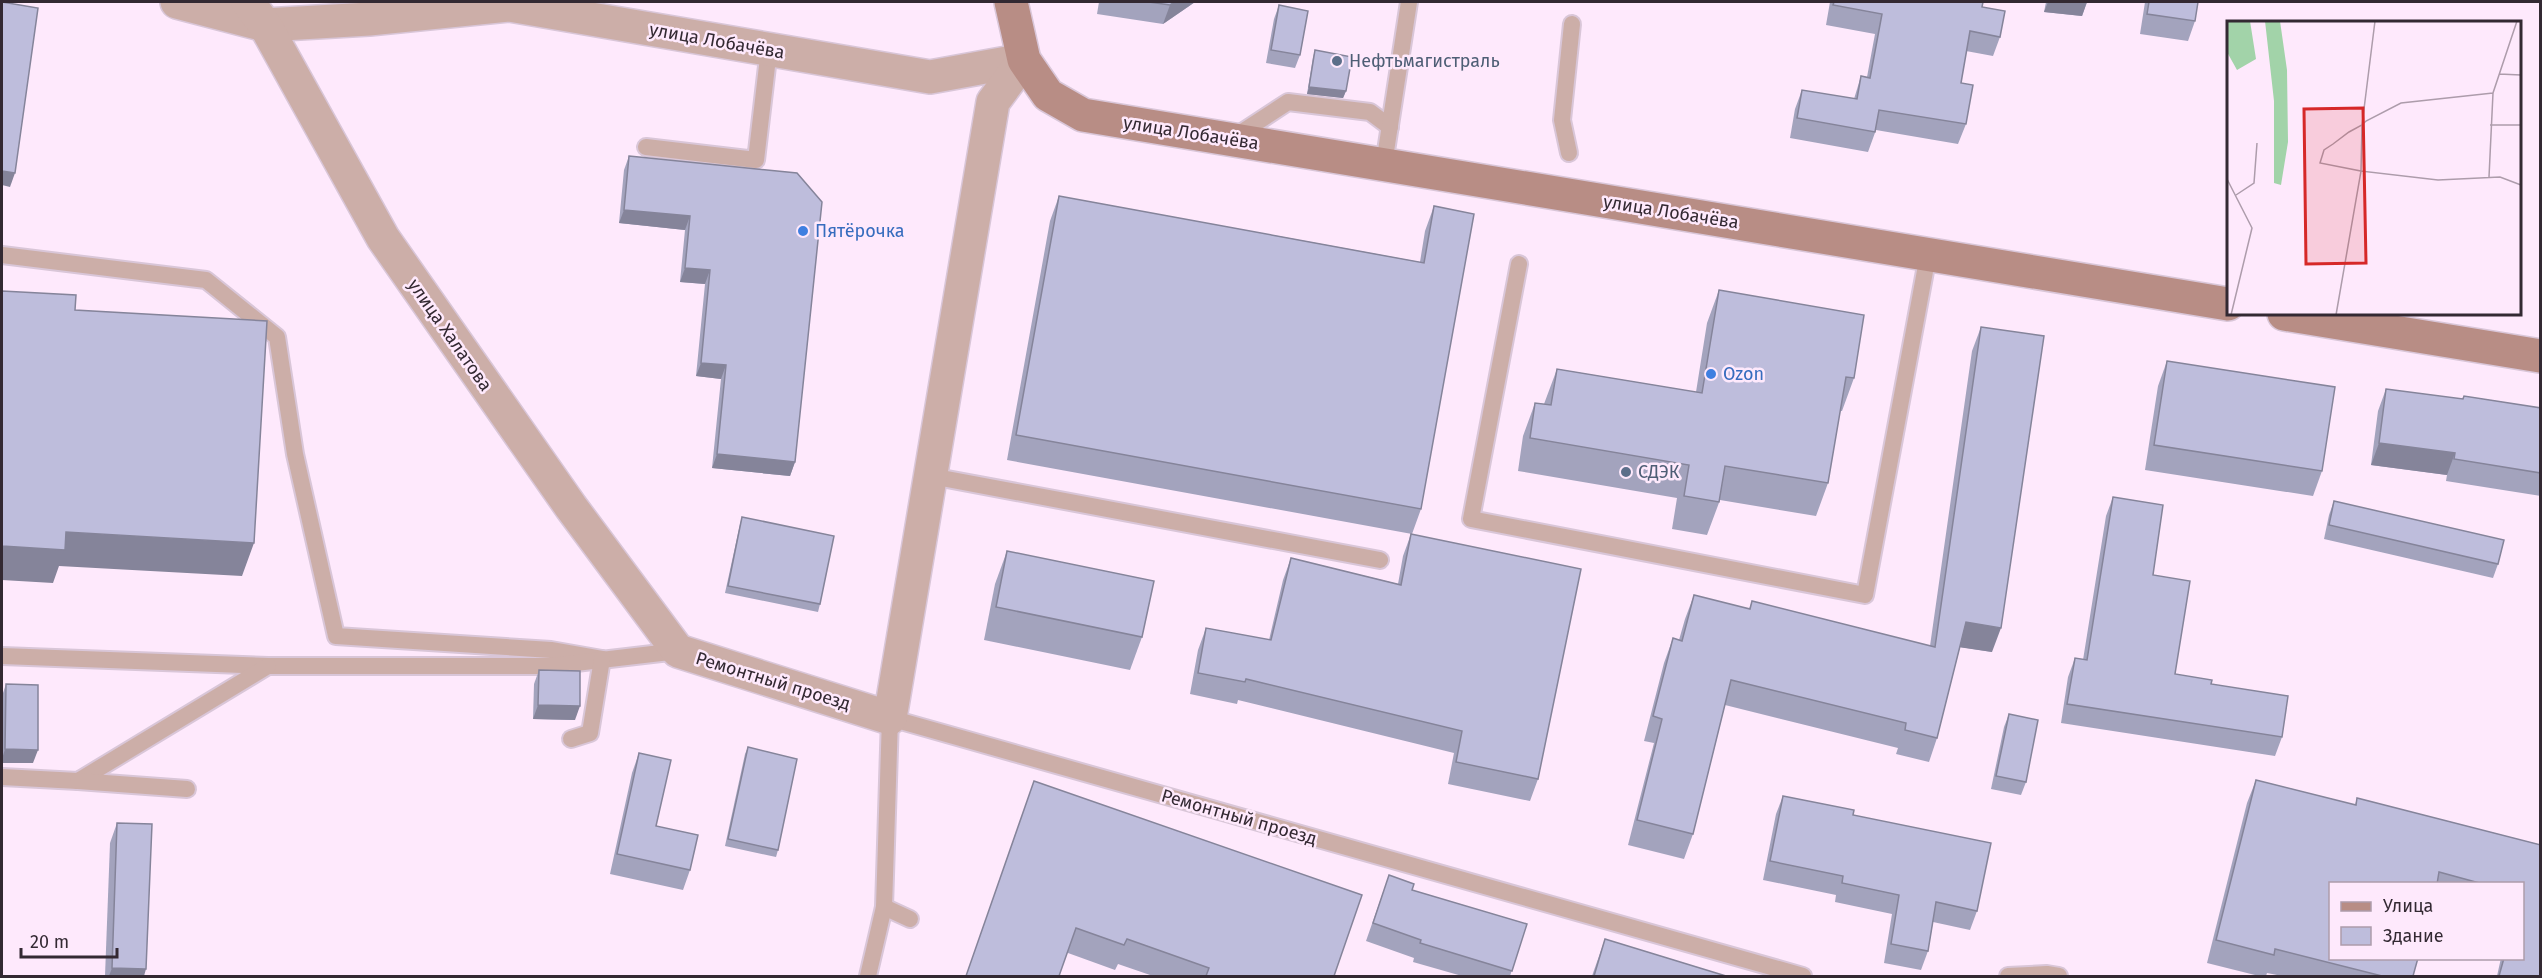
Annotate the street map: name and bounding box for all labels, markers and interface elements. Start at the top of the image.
street label: улица Лобачёва [648,18,786,64]
inset map [2227,21,2521,315]
place label: Нефтьмагистраль [1349,50,1500,72]
marker: Нефтьмагистраль [1330,54,1344,68]
street label: улица Лобачёва [1122,111,1260,155]
street label: улица Лобачёва [1602,190,1740,234]
place label: Пятёрочка [815,220,905,242]
marker: Пятёрочка [796,224,810,238]
street label: улица Халатова [403,275,497,395]
place label: Ozon [1723,363,1764,385]
marker: Ozon [1704,367,1718,381]
place label: СДЭК [1638,461,1680,483]
marker: СДЭК [1619,465,1633,479]
street label: Ремонтный проезд [693,647,853,715]
street label: Ремонтный проезд [1159,784,1319,850]
legend [2329,882,2524,960]
text: Улица [2383,895,2433,917]
scale bar [21,921,117,959]
text: Здание [2383,925,2444,947]
text: 20 m [30,931,69,953]

